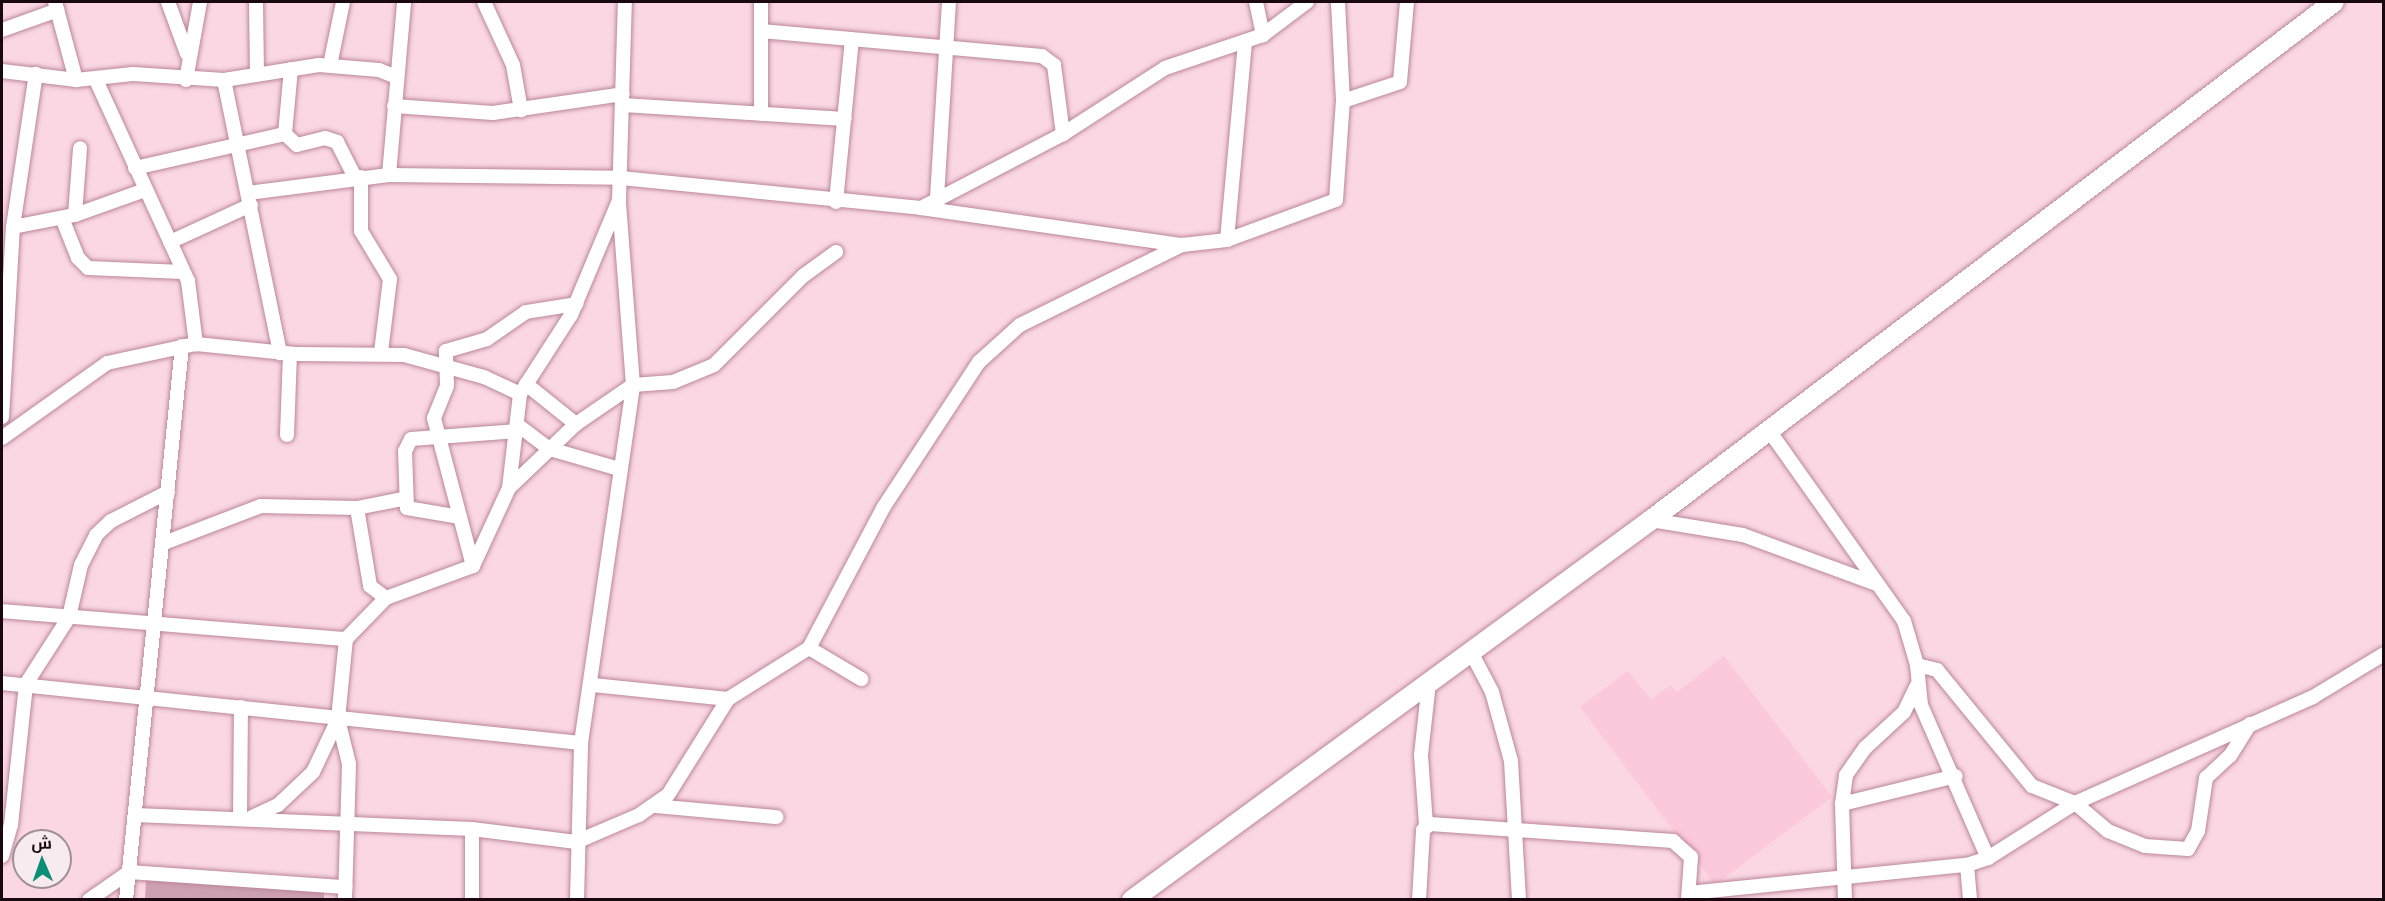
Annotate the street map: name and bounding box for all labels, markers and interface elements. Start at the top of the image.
north arrow [12,829,72,889]
text: ش [31,833,52,853]

